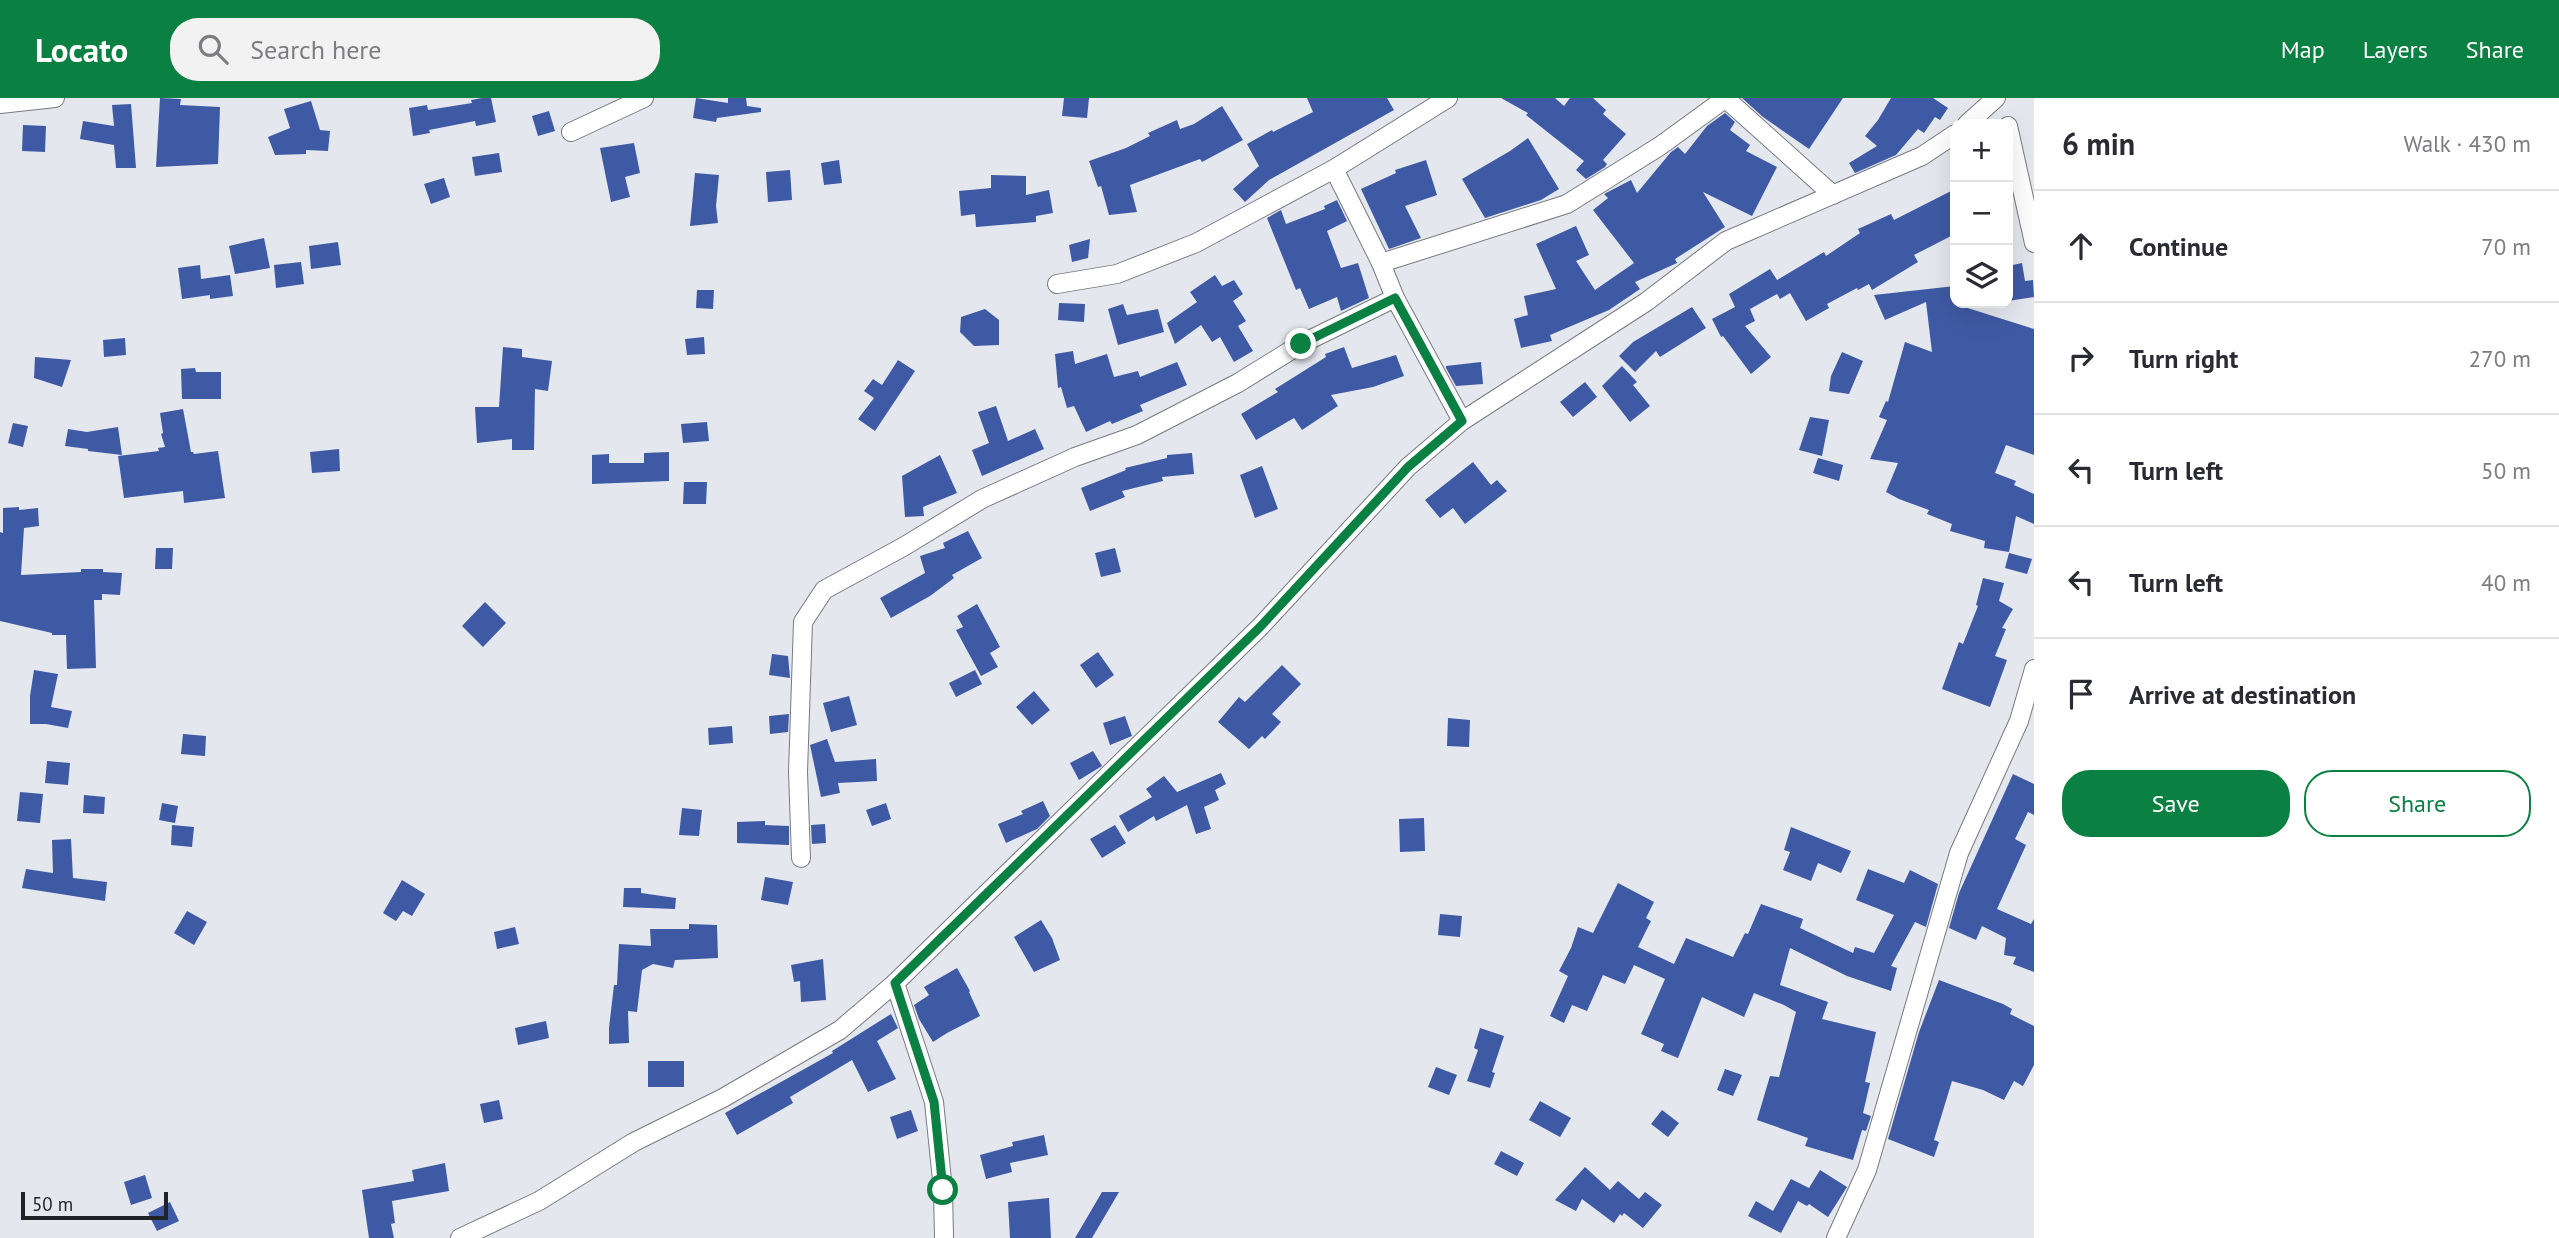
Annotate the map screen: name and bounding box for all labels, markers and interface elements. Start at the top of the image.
search box [170,18,660,81]
text: Locato [35,28,128,71]
icon: search [194,30,232,68]
text: Search here [250,33,381,66]
text: Map [2281,34,2325,65]
text: Layers [2363,34,2428,65]
text: Share [2466,34,2524,65]
map controls [1950,119,2013,308]
button: + [1950,119,2013,182]
text: 6 min [2062,124,2135,163]
text: Walk · 430 m [2404,129,2531,158]
button: − [1950,182,2013,245]
icon: ahead [2062,227,2100,265]
text: Continue [2129,230,2228,263]
text: 70 m [2481,232,2531,261]
button: layers [1950,245,2013,308]
route end [1285,328,1316,359]
icon: right [2062,339,2100,377]
text: Turn right [2129,342,2238,375]
text: 270 m [2469,344,2531,373]
icon: left [2062,451,2100,489]
text: Turn left [2129,454,2223,487]
text: 50 m [2481,456,2531,485]
icon: left [2062,563,2100,601]
text: Turn left [2129,566,2223,599]
text: 40 m [2481,568,2531,597]
icon: arrive [2062,675,2100,713]
text: Arrive at destination [2129,678,2356,711]
button: Save [2062,770,2290,837]
button: Share [2304,770,2531,837]
route start [927,1174,958,1205]
scale bar [21,1189,168,1221]
text: 50 m [32,1192,73,1216]

